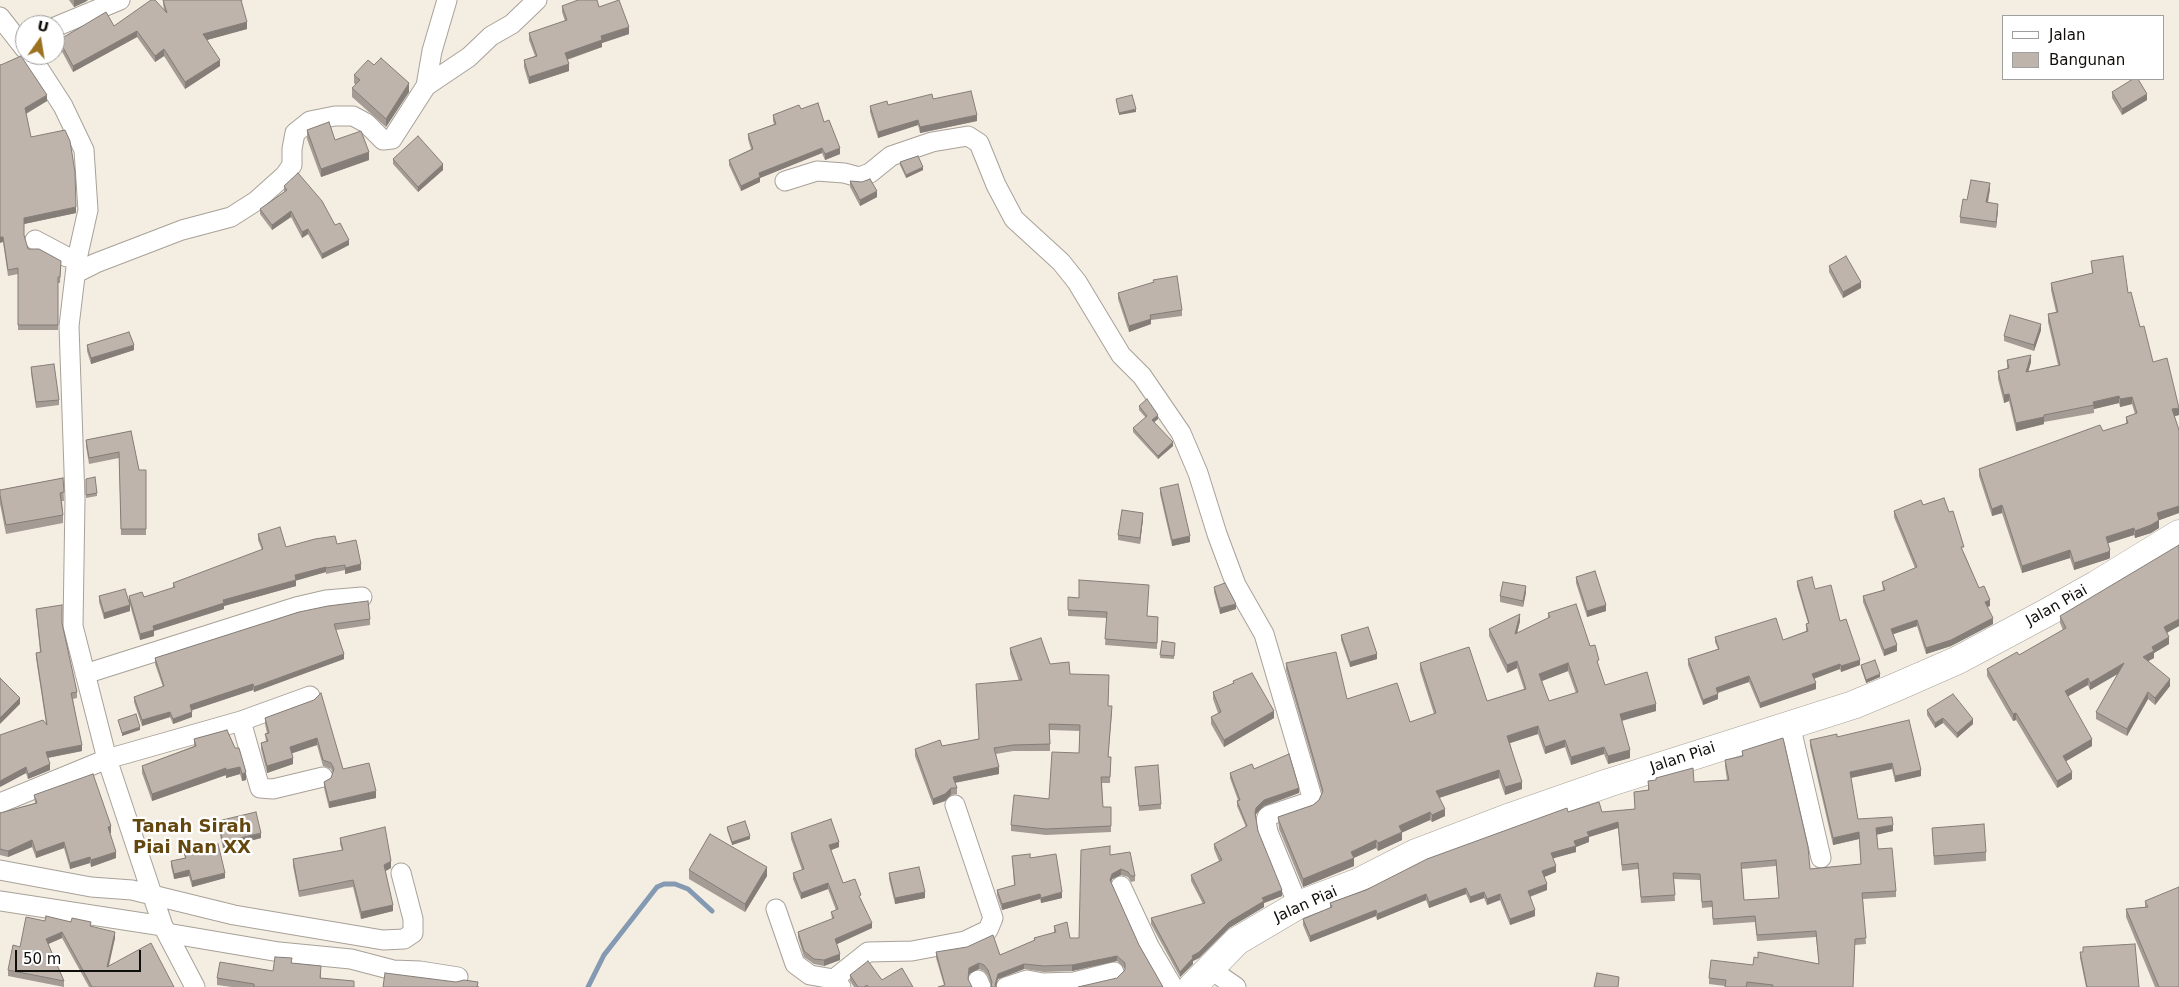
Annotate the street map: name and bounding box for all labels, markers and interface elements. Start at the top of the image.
north arrow [15,15,65,65]
legend [2002,15,2164,80]
text: U [36,17,50,35]
text: Jalan [2049,26,2085,44]
text: Bangunan [2049,51,2125,69]
street label: Jalan Piai [2023,582,2091,630]
street label: Jalan Piai [1648,739,1718,777]
district label: Tanah Sirah Piai Nan XX [132,816,252,859]
street label: Jalan Piai [1272,883,1340,927]
scale bar [18,940,144,972]
text: 50 m [23,950,61,968]

